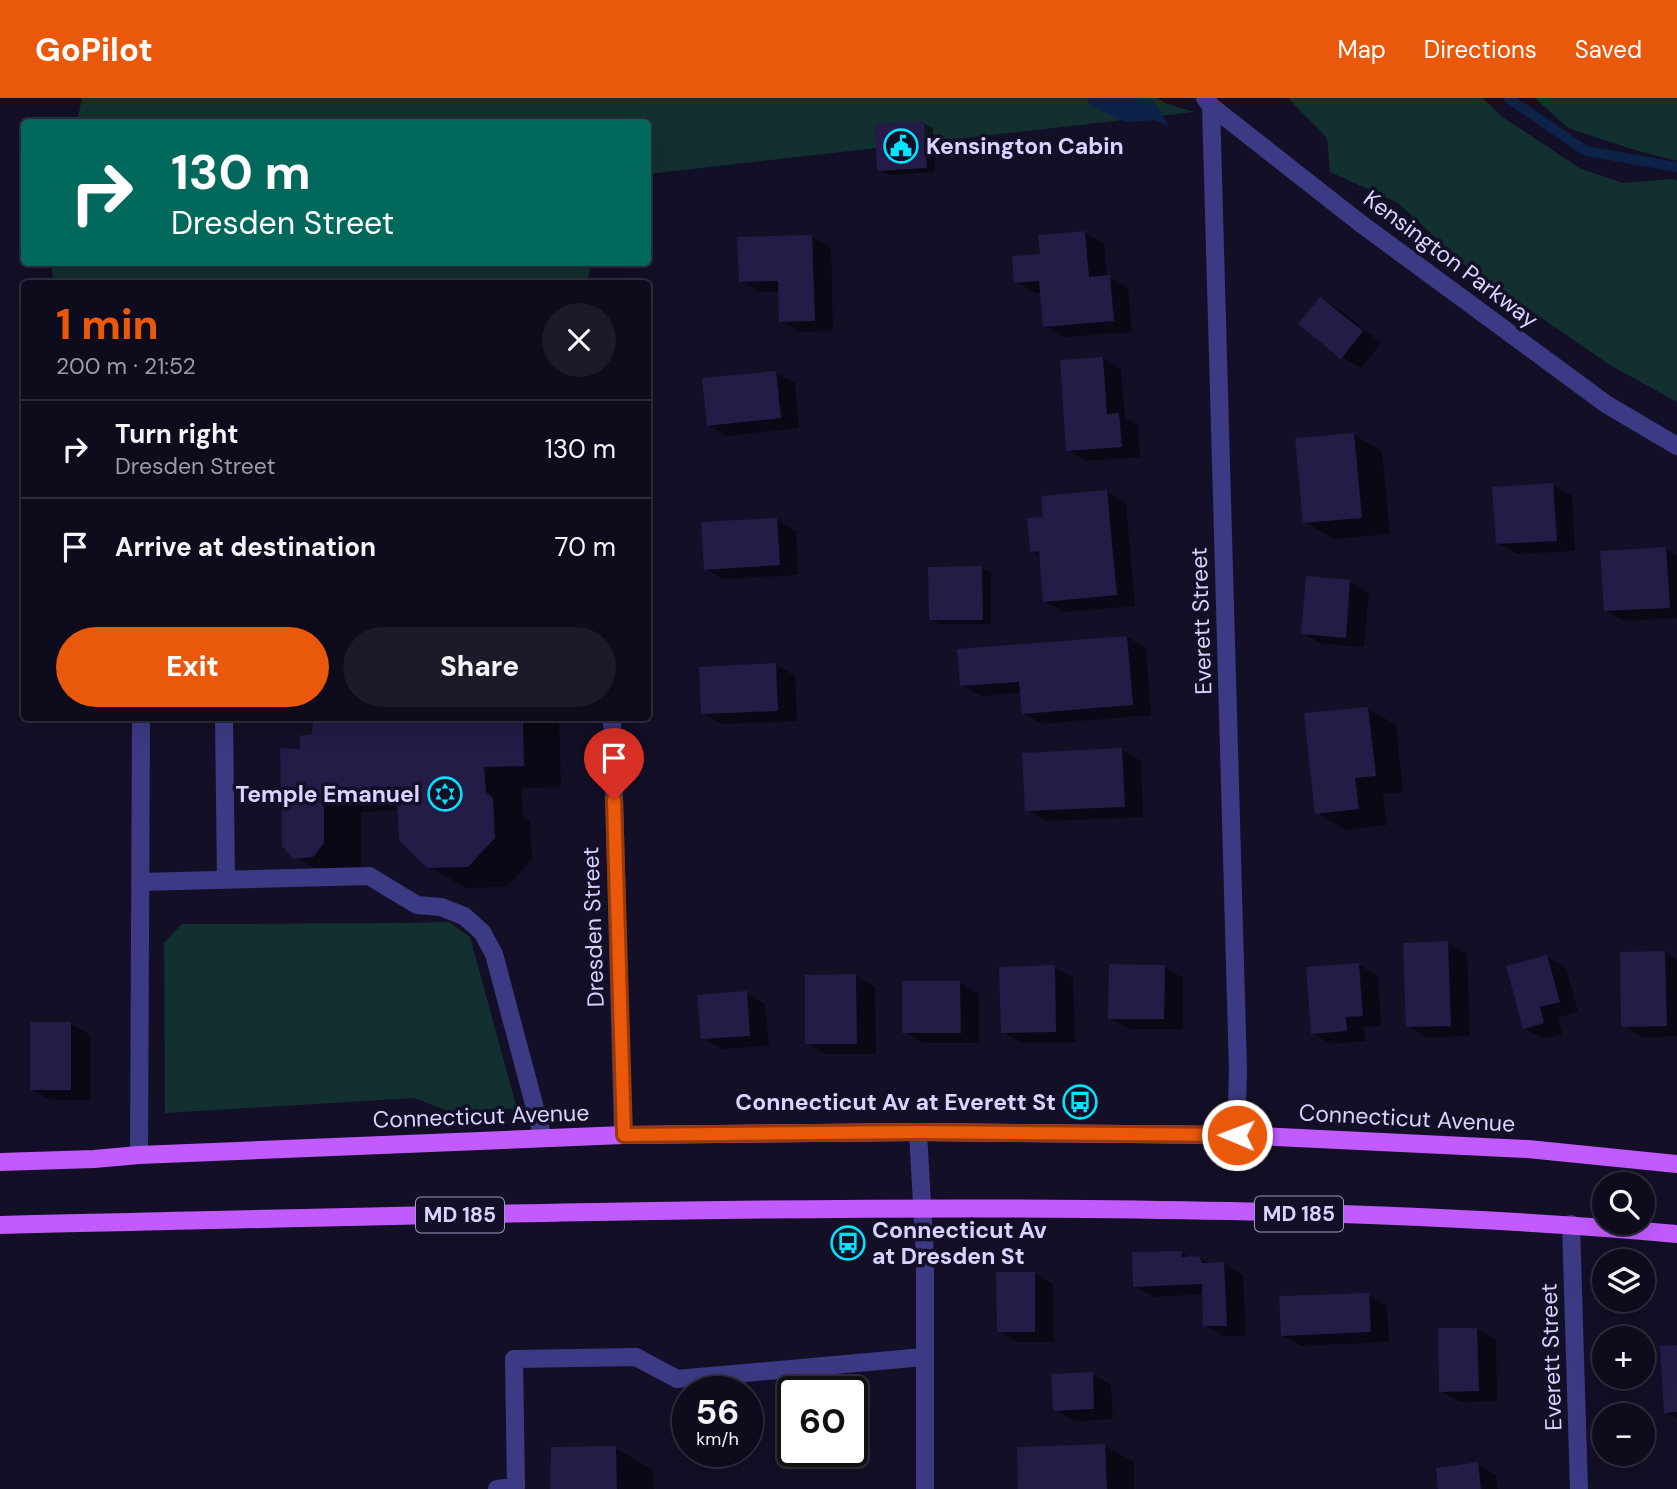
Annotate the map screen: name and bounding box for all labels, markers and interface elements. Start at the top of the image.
text: GoPilot [35,28,153,71]
text: Map [1338,34,1386,65]
text: Directions [1424,34,1537,65]
text: Saved [1575,34,1642,65]
public building icon: Kensington Cabin [882,127,920,165]
place label: Kensington Cabin [926,131,1124,161]
text: 130 m [171,140,311,204]
icon: right [56,147,147,238]
street label: Kensington Parkway [1358,183,1545,335]
text: Dresden Street [171,202,394,244]
text: 1 min [56,297,159,352]
button: close [542,303,616,377]
text: 200 m · 21:52 [56,351,196,381]
text: Turn right [115,417,239,451]
icon: right [56,430,94,468]
text: 130 m [545,432,616,466]
text: Dresden Street [115,451,276,481]
icon: arrive [56,528,94,566]
text: Arrive at destination [115,530,376,564]
text: 70 m [555,530,616,564]
street label: Everett Street [1183,547,1219,695]
button: Exit [56,627,329,707]
button: Share [343,627,616,707]
pin [584,728,644,800]
icon: arrive [595,739,633,777]
synagogue icon: Temple Emanuel [426,775,464,813]
place label: Temple Emanuel [236,779,420,809]
street label: Dresden Street [575,846,611,1008]
bus stop icon: Connecticut Av at Everett St [1061,1083,1099,1121]
place label: Connecticut Av at Everett St [735,1087,1056,1117]
street label: Connecticut Avenue [372,1097,590,1135]
street label: Connecticut Avenue [1298,1097,1516,1139]
position arrow [1200,1098,1274,1172]
map controls [1592,1172,1655,1466]
button: search [1592,1172,1655,1235]
road number: MD 185 [1255,1196,1343,1232]
road number: MD 185 [416,1198,504,1232]
place label: Connecticut Av at Dresden St [872,1215,1047,1271]
bus stop icon: Connecticut Av at Dresden St [829,1224,867,1262]
button: layers [1592,1249,1655,1312]
street label: Everett Street [1533,1283,1569,1431]
button: + [1592,1326,1655,1389]
speed limit sign: 60 [777,1376,868,1467]
text: 56 [696,1389,739,1435]
button: − [1592,1403,1655,1466]
text: km/h [696,1427,739,1451]

